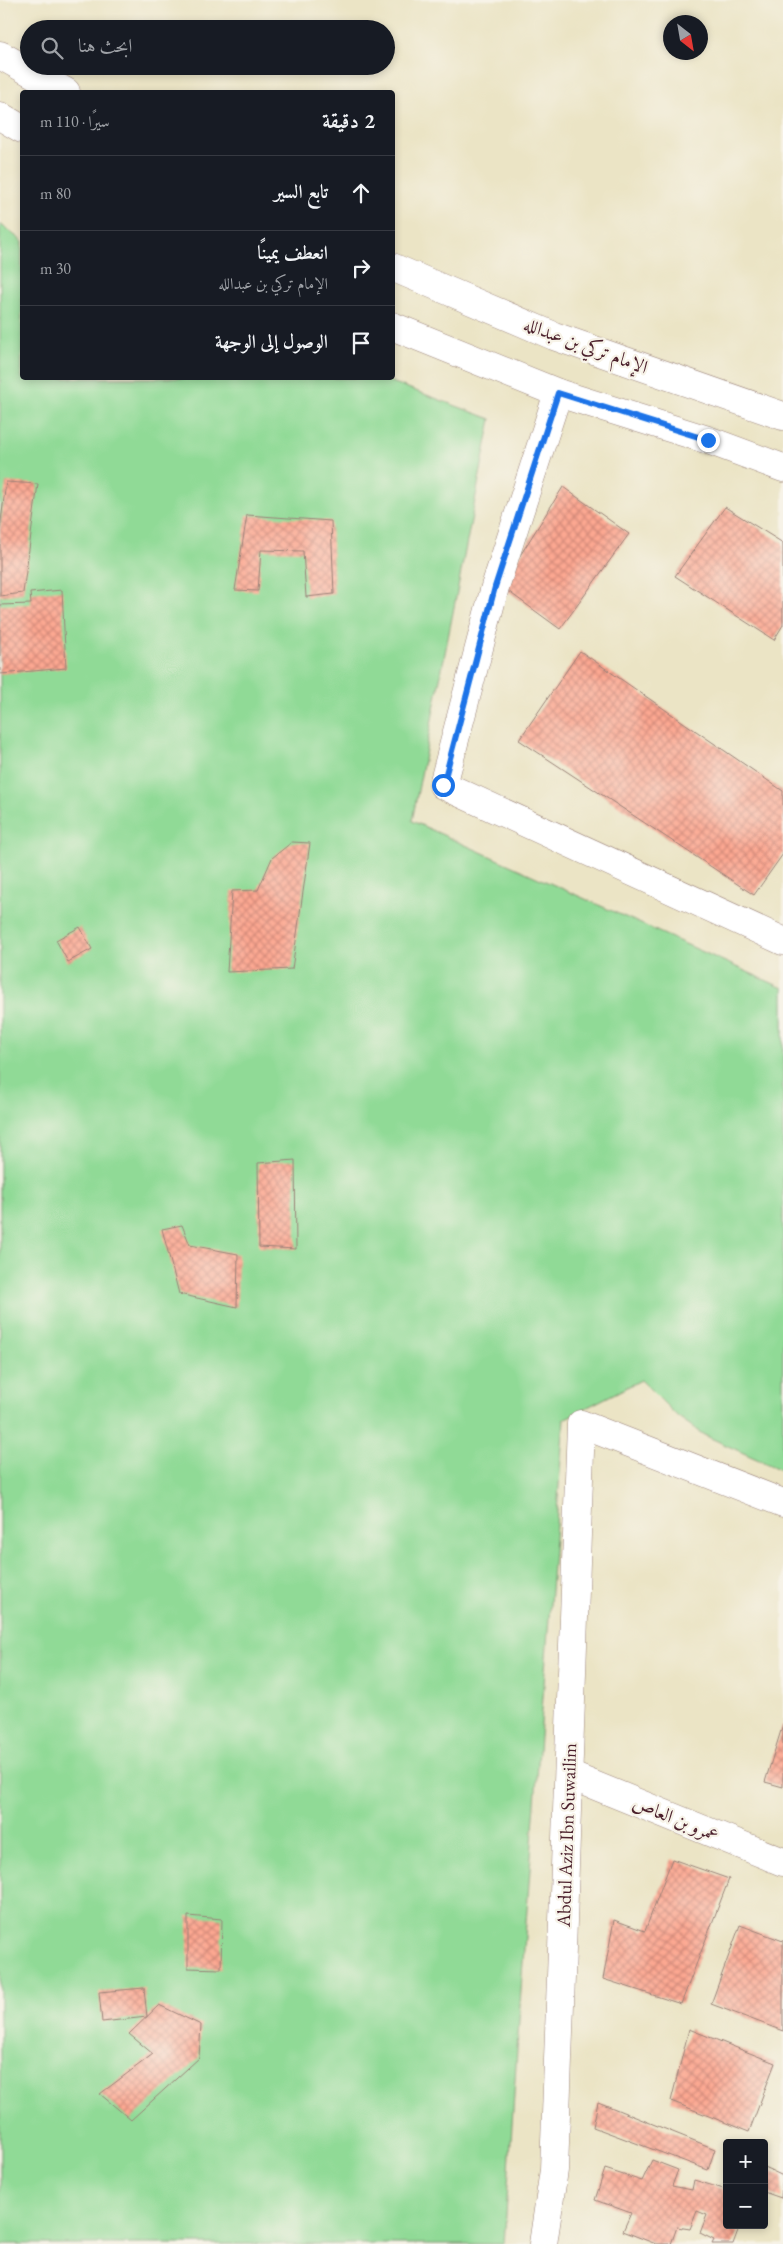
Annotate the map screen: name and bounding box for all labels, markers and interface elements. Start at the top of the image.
north arrow [663,15,708,60]
search box [20,20,395,75]
text: ابحث هنا [78,33,132,58]
icon: search [38,34,66,62]
text: 2 دقيقة [322,107,375,134]
text: سيرًا · 110 m [40,111,110,132]
text: تابع السير [274,179,328,204]
icon: ahead [347,179,375,207]
text: 80 m [40,183,71,204]
text: انعطف يمينًا [257,240,328,265]
icon: right [347,254,375,282]
text: 30 m [40,258,71,279]
text: الإمام تركي بن عبدالله [218,273,328,294]
street label: الإمام تركي بن عبدالله [519,311,651,383]
text: الوصول إلى الوجهة [215,329,328,354]
icon: arrive [347,329,375,357]
route end [697,429,720,452]
route start [432,774,455,797]
street label: Abdul Aziz Ibn Suwailim [551,1742,582,1929]
street label: عمرو بن العاص [629,1790,723,1847]
map controls [723,2139,768,2229]
button: + [723,2139,768,2184]
button: − [723,2184,768,2229]

